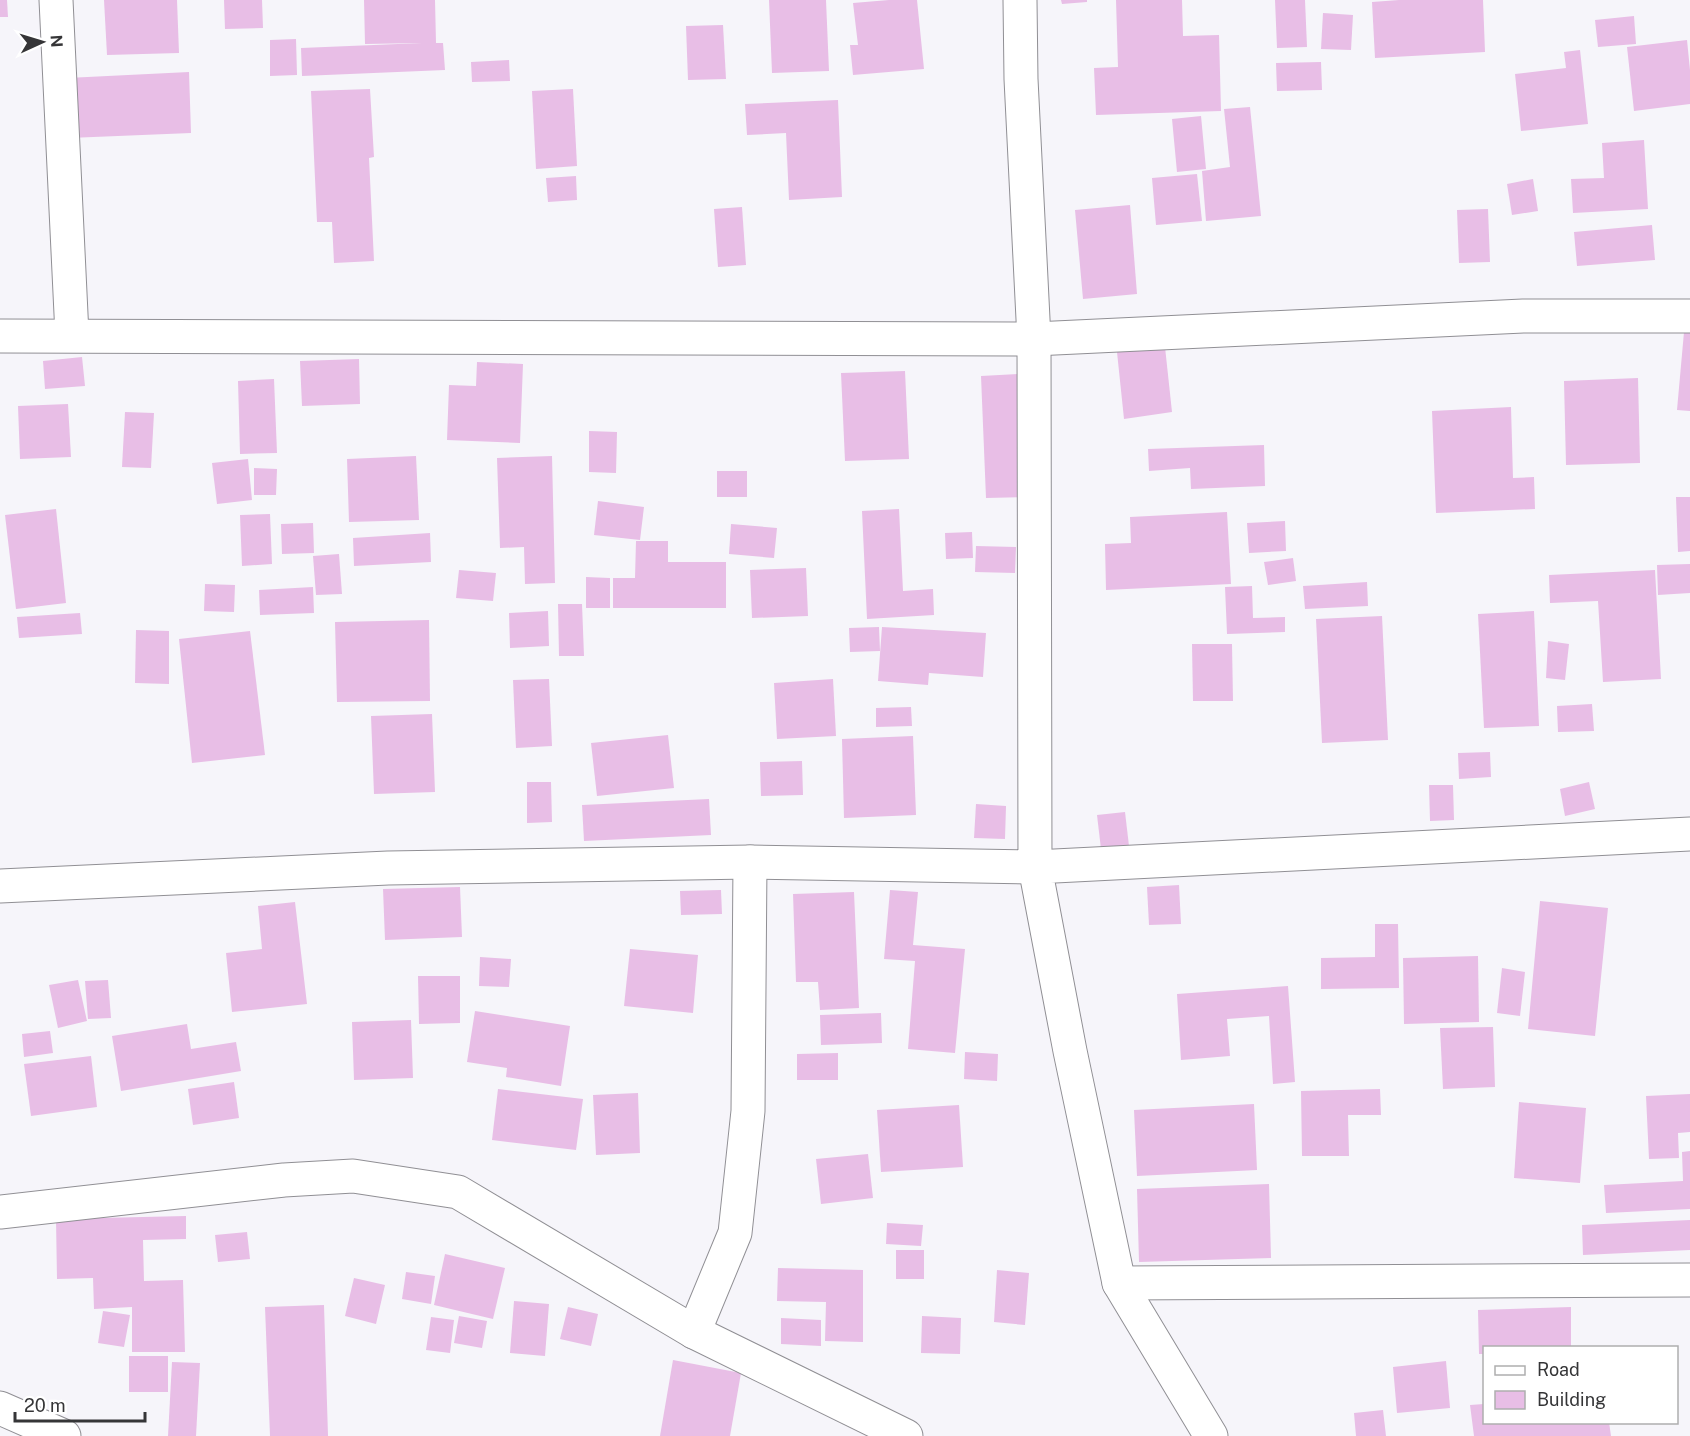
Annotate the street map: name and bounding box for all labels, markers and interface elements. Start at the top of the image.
north arrow [12,12,72,72]
text: N [47,34,66,48]
legend [1483,1346,1678,1424]
text: Road [1537,1359,1580,1380]
scale bar [15,1385,146,1423]
text: Building [1537,1389,1606,1410]
text: 20 m [24,1395,66,1416]

